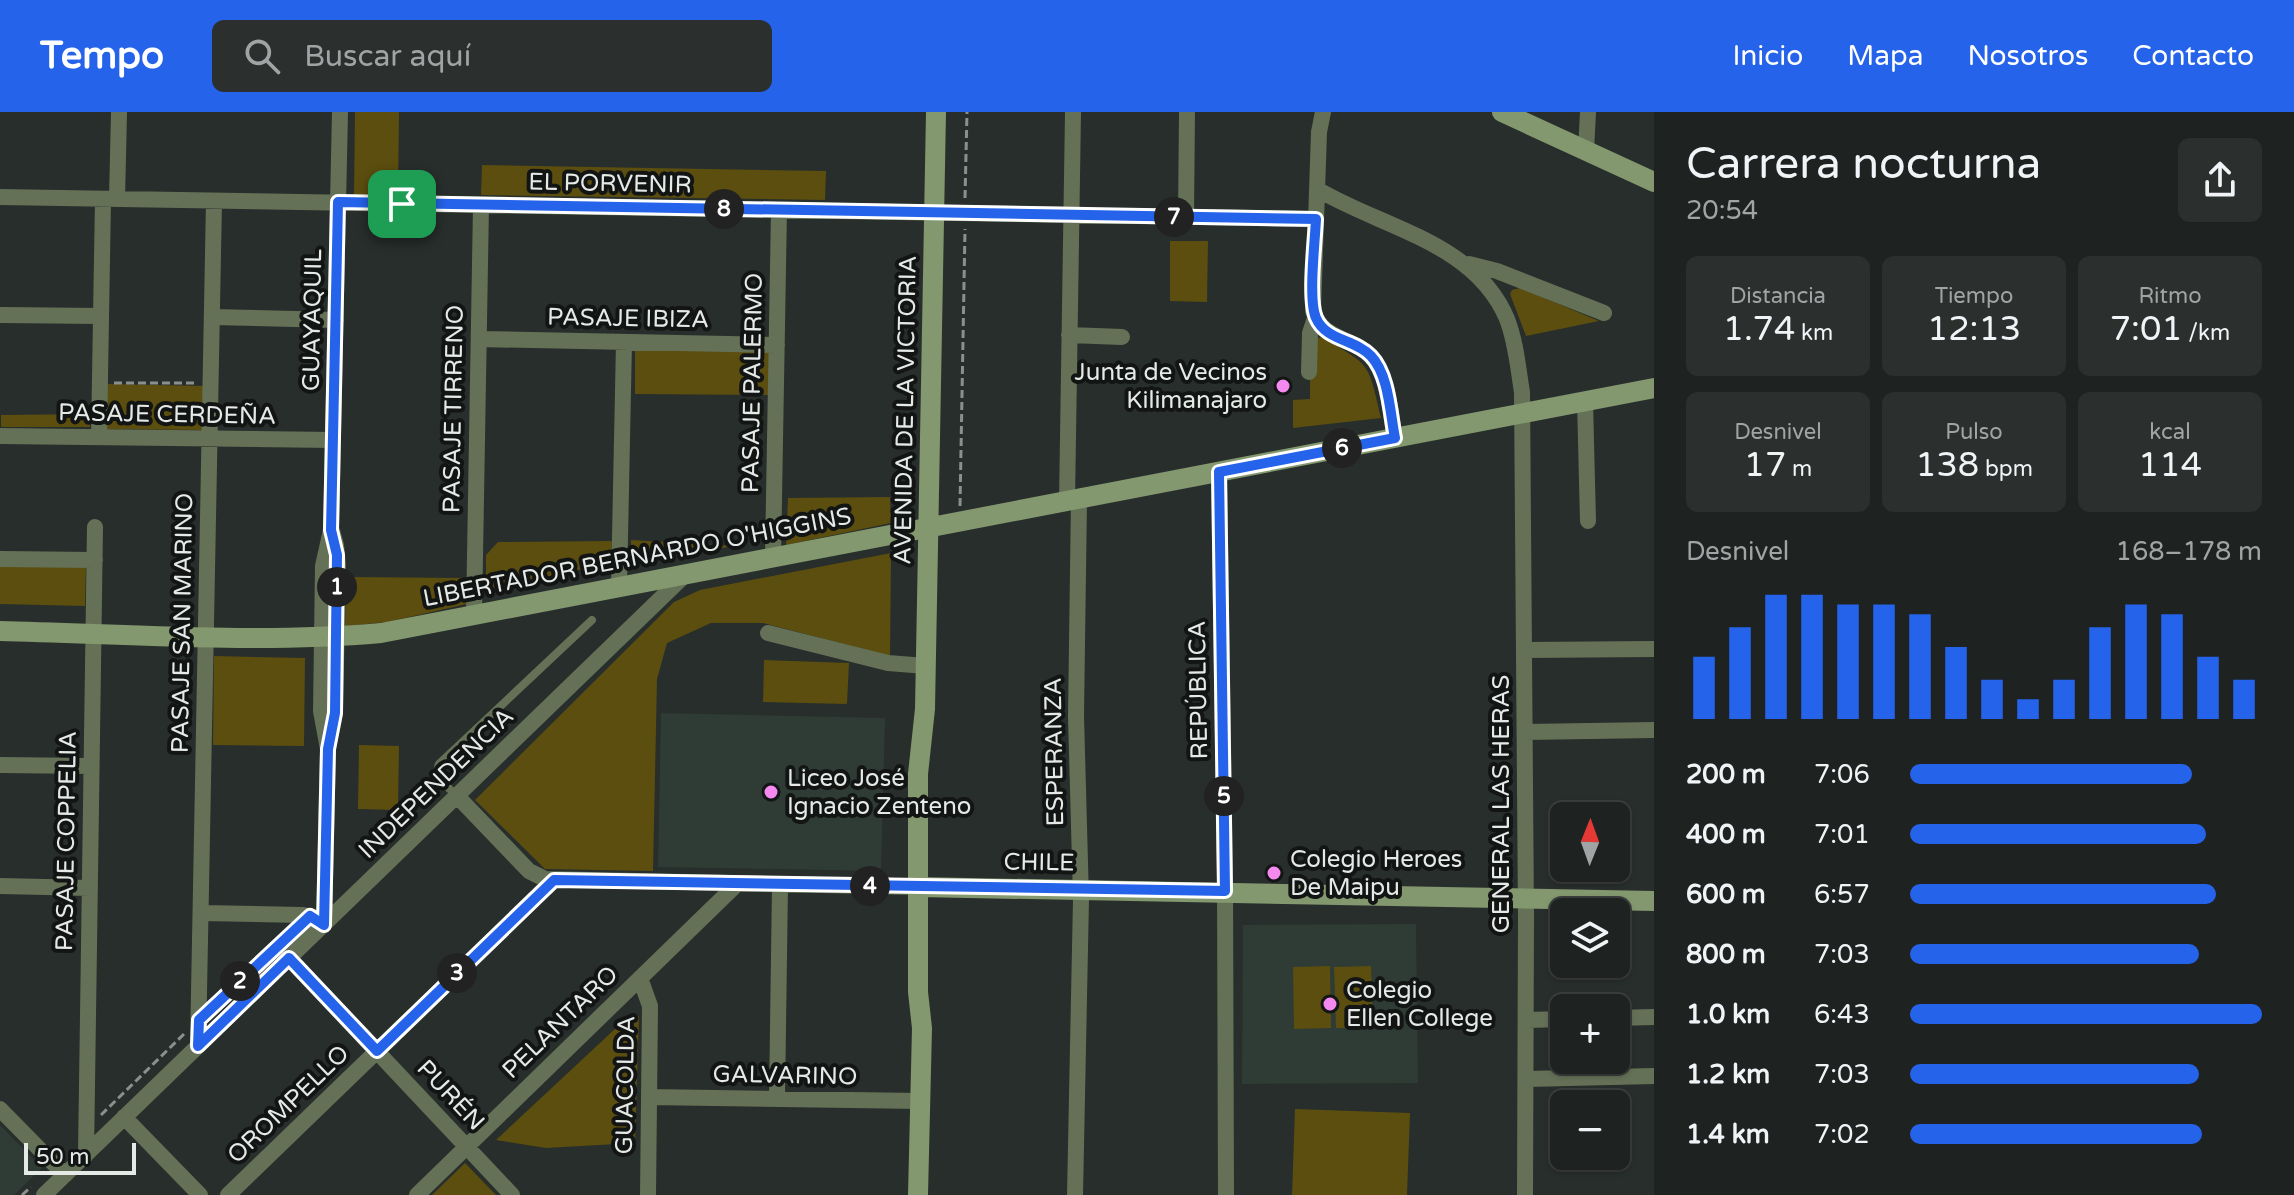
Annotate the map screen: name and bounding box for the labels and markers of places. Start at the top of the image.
pin [368,170,436,238]
pin: 8 [704,189,744,229]
pin: 7 [1154,197,1194,237]
place label: Junta de Vecinos Kilimanajaro [1075,358,1267,415]
marker: Junta de Vecinos Kilimanajaro [1274,377,1292,395]
pin: 6 [1322,428,1362,468]
pin: 1 [317,567,357,607]
place label: Liceo José Ignacio Zenteno [787,764,971,821]
pin: 5 [1204,776,1244,816]
marker: Liceo José Ignacio Zenteno [762,783,780,801]
place label: Colegio Heroes De Maipu [1290,845,1462,902]
marker: Colegio Heroes De Maipu [1265,864,1283,882]
pin: 4 [850,866,890,906]
pin: 3 [437,953,477,993]
pin: 2 [220,961,260,1001]
place label: Colegio Ellen College [1346,976,1493,1033]
marker: Colegio Ellen College [1321,995,1339,1013]

